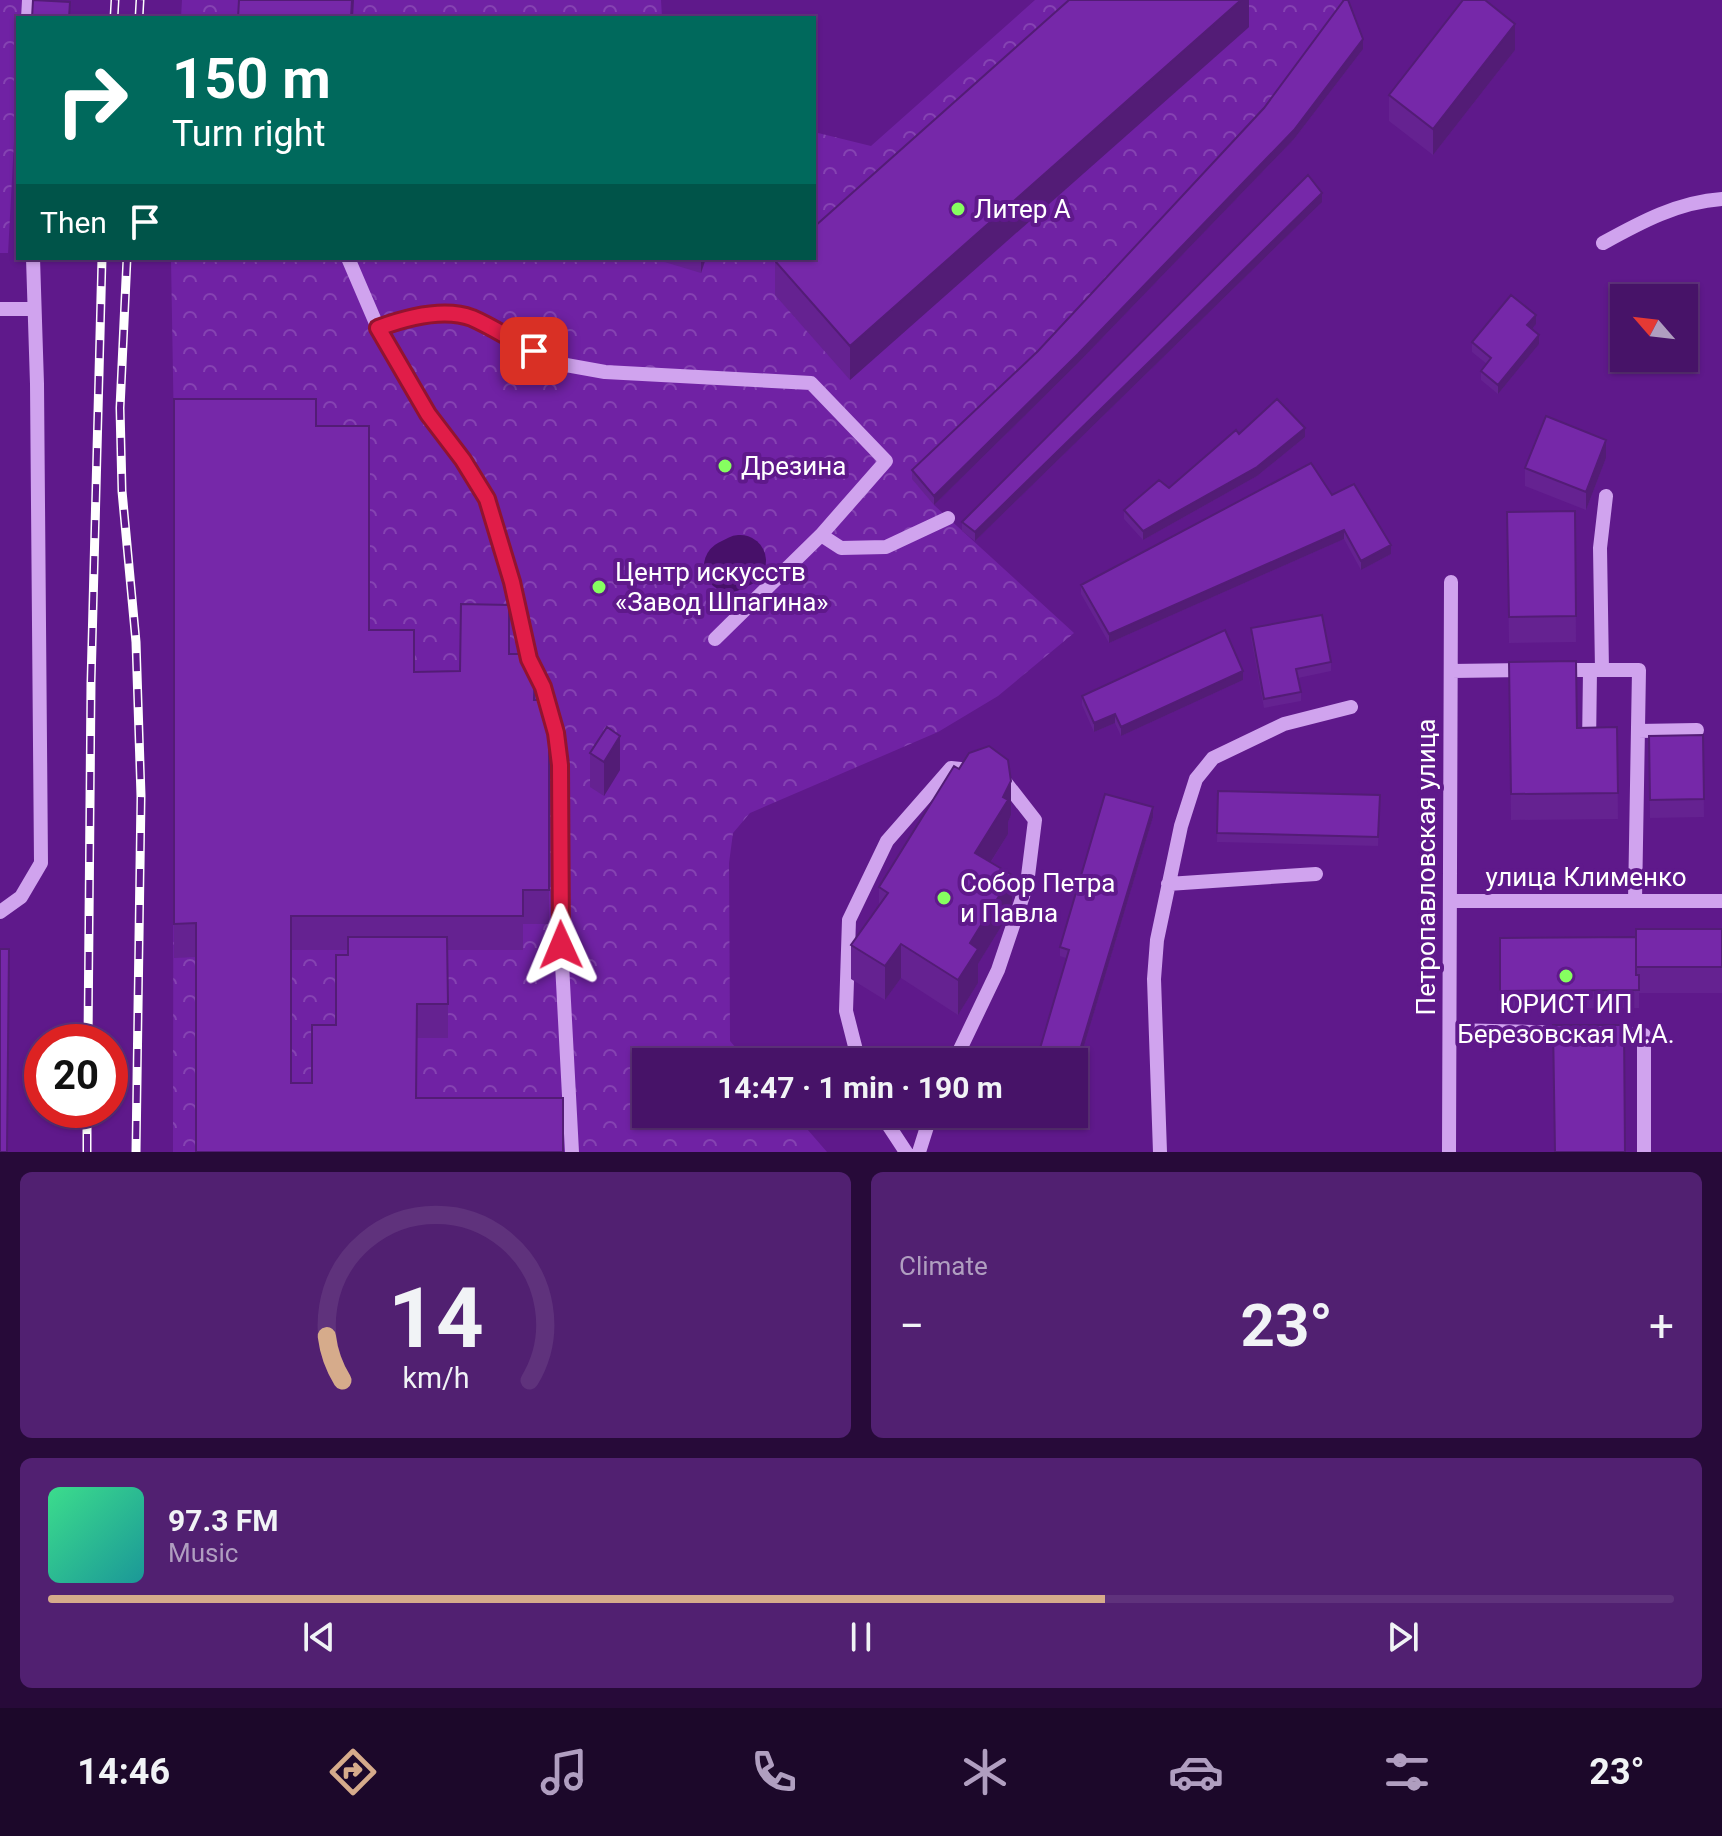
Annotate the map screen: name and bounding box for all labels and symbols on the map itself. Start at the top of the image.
place label: Литер А [974,194,1071,224]
marker: Литер А [949,200,967,218]
north arrow [1610,284,1698,372]
pin [500,317,568,385]
place label: Дрезина [741,451,846,481]
marker: Дрезина [716,457,734,475]
place label: Центр искусств «Завод Шпагина» [615,557,829,617]
marker: Центр искусств «Завод Шпагина» [590,578,608,596]
street label: Петропавловская улица [1411,719,1441,1015]
street label: улица Клименко [1485,862,1687,892]
place label: Собор Петра и Павла [960,868,1115,928]
marker: Собор Петра и Павла [935,889,953,907]
position arrow [519,903,603,987]
marker: ЮРИСТ ИП Березовская М.А. [1557,967,1575,985]
place label: ЮРИСТ ИП Березовская М.А. [1457,989,1675,1049]
speed limit sign: 20 [24,1024,128,1128]

